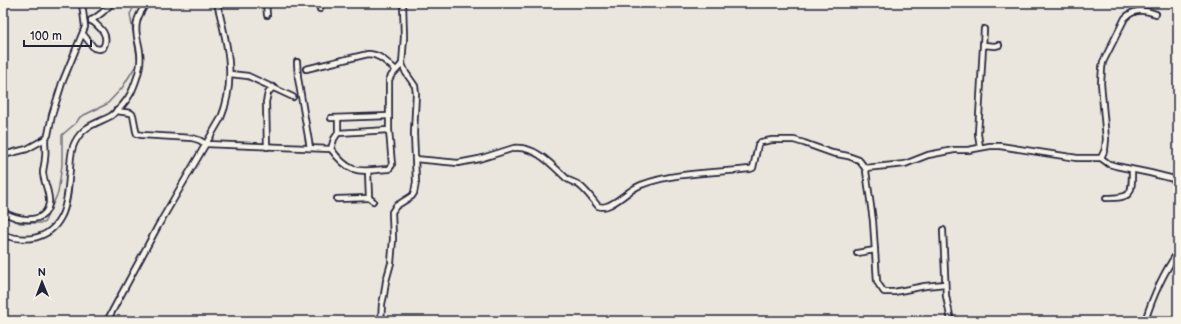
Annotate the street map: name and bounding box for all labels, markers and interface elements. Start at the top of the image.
scale bar [24,22,91,48]
text: 100 m [30,29,62,44]
north arrow [22,262,62,302]
text: N [38,266,46,279]

